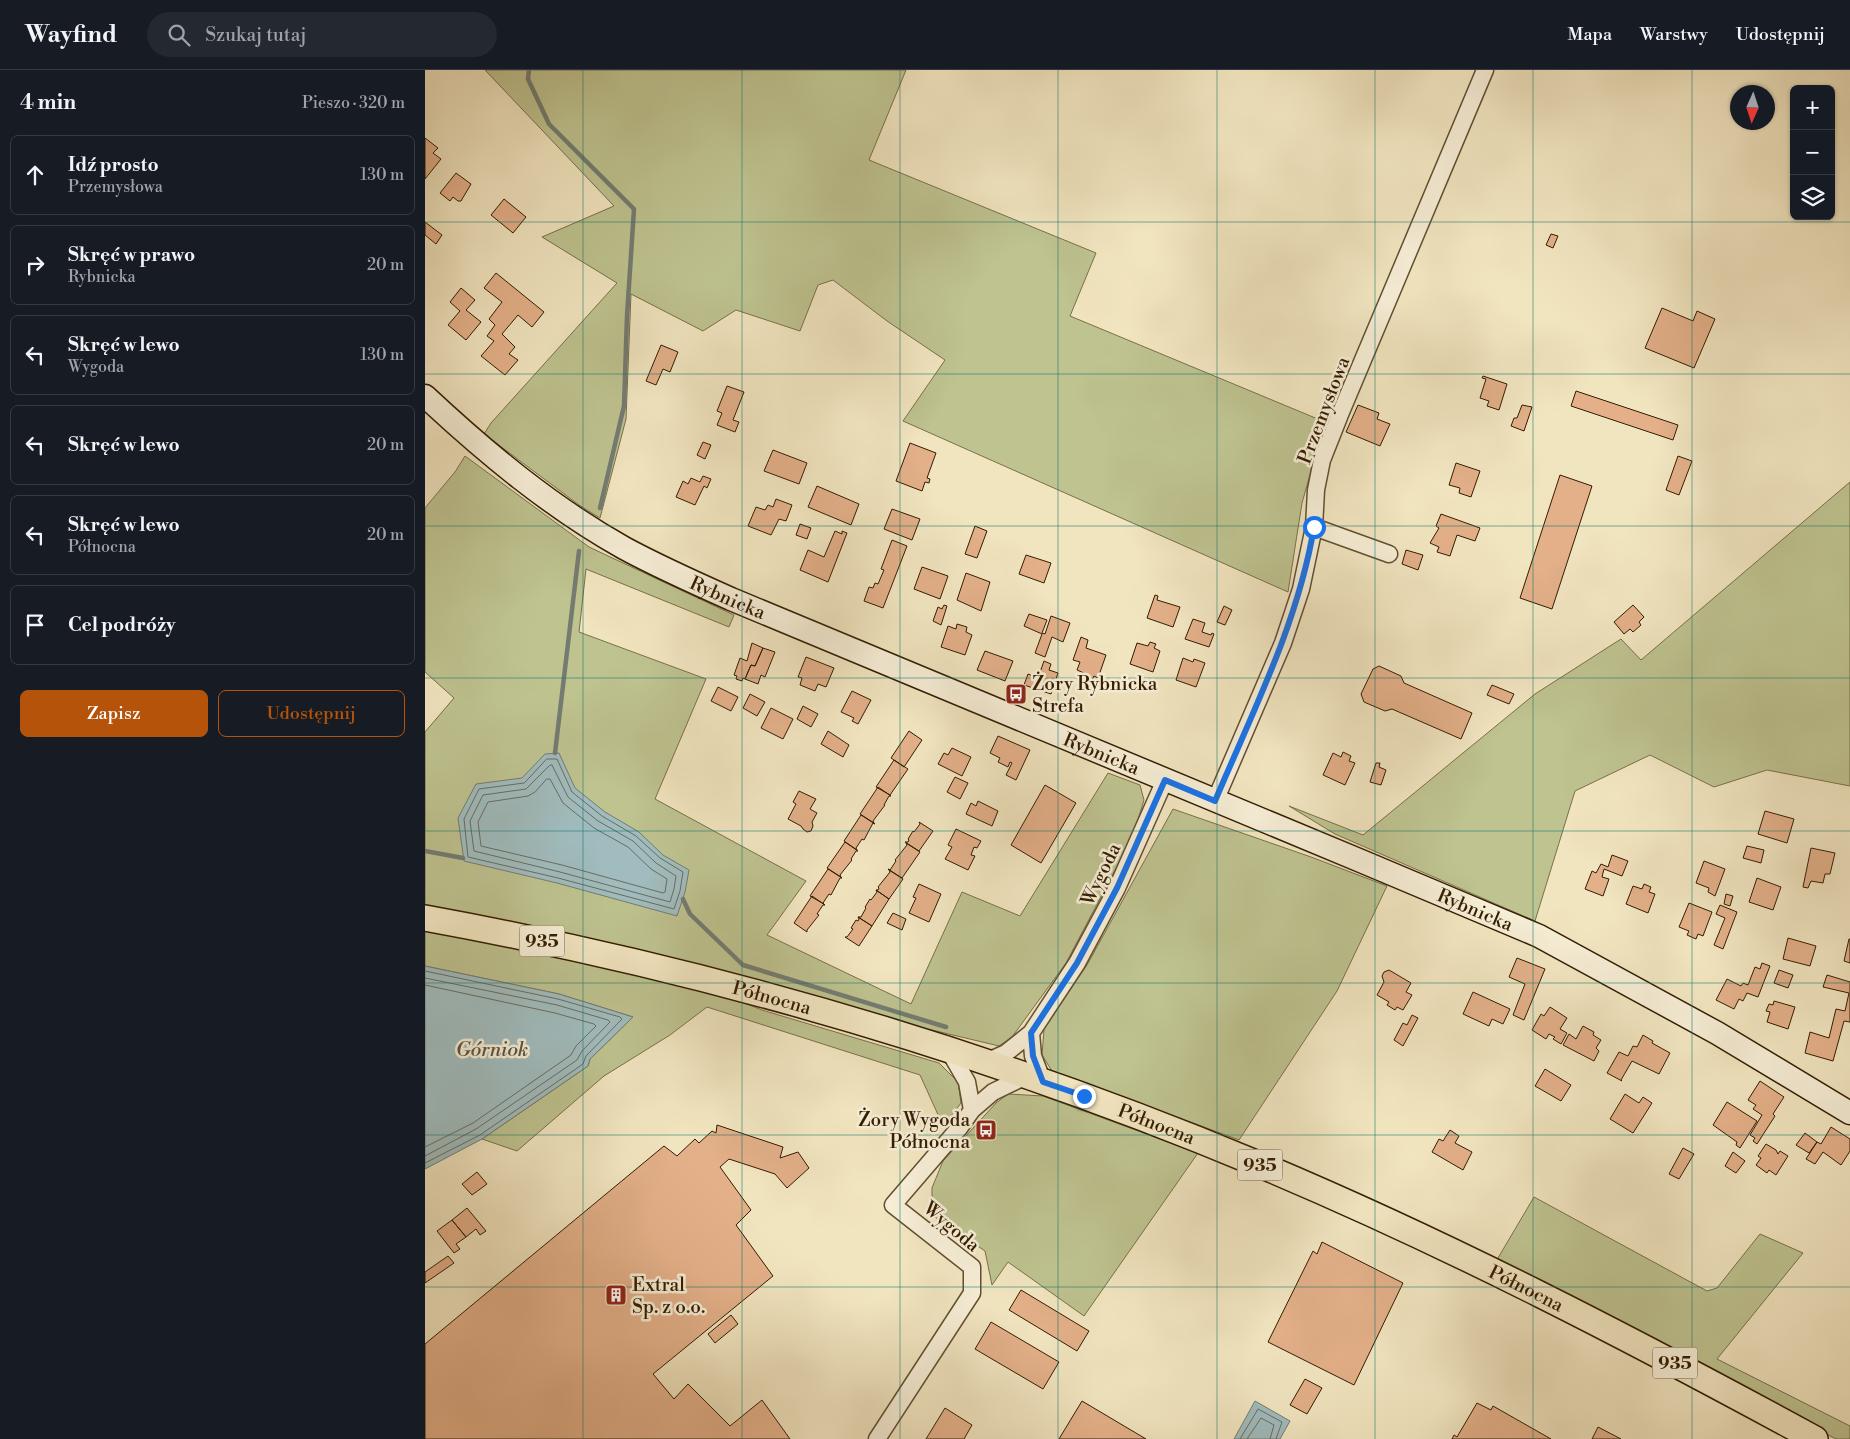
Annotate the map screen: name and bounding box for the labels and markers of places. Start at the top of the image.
place label: Żory Rybnicka Strefa [1032,671,1158,718]
bus stop icon: Żory Rybnicka Strefa [1004,682,1028,706]
place label: Żory Wygoda Północna [858,1107,970,1154]
bus stop icon: Żory Wygoda Północna [974,1118,998,1142]
place label: Extral Sp. z o.o. [632,1273,705,1319]
building icon: Extral Sp. z o.o. [604,1283,628,1307]

